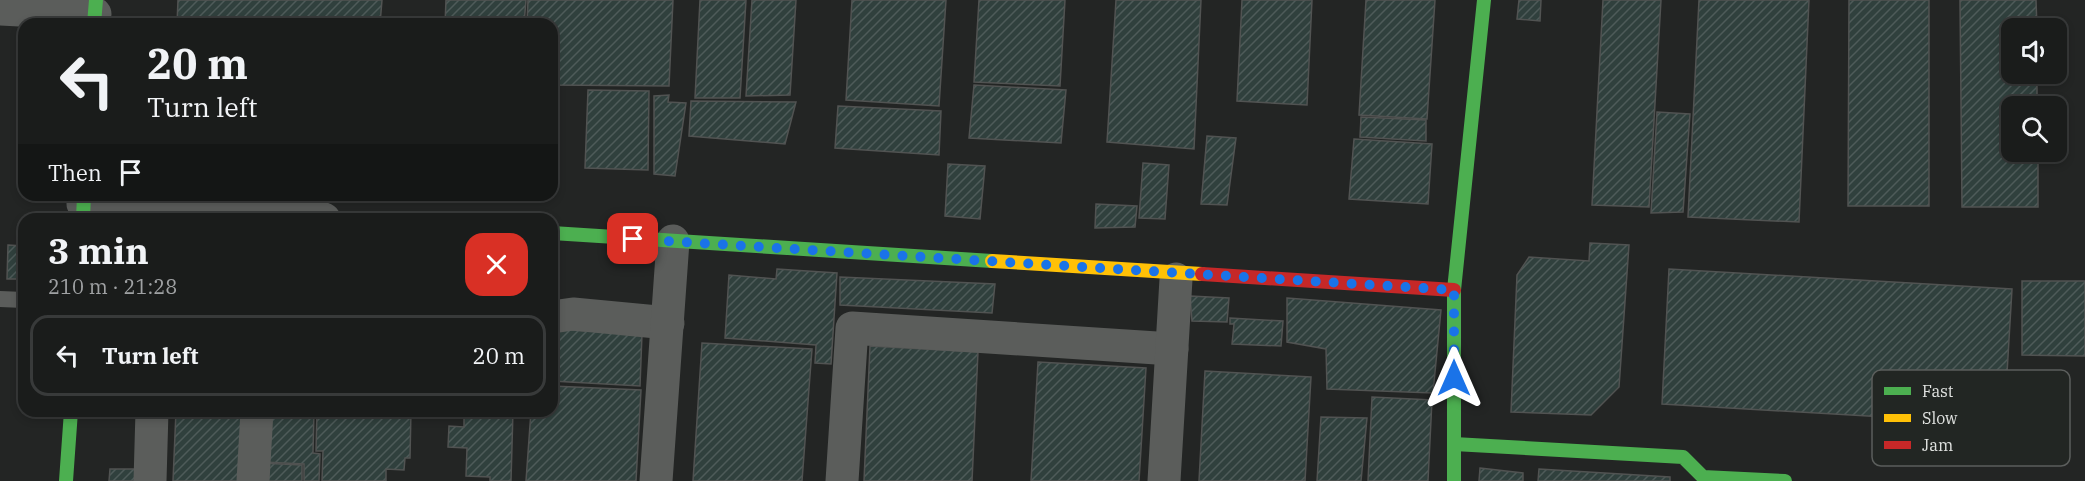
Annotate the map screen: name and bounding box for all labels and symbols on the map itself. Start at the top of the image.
pin [607,213,658,264]
position arrow [1422,346,1486,410]
legend [1872,370,2070,466]
text: Fast [1922,381,1954,401]
text: Slow [1922,408,1958,428]
text: Jam [1922,435,1953,455]

